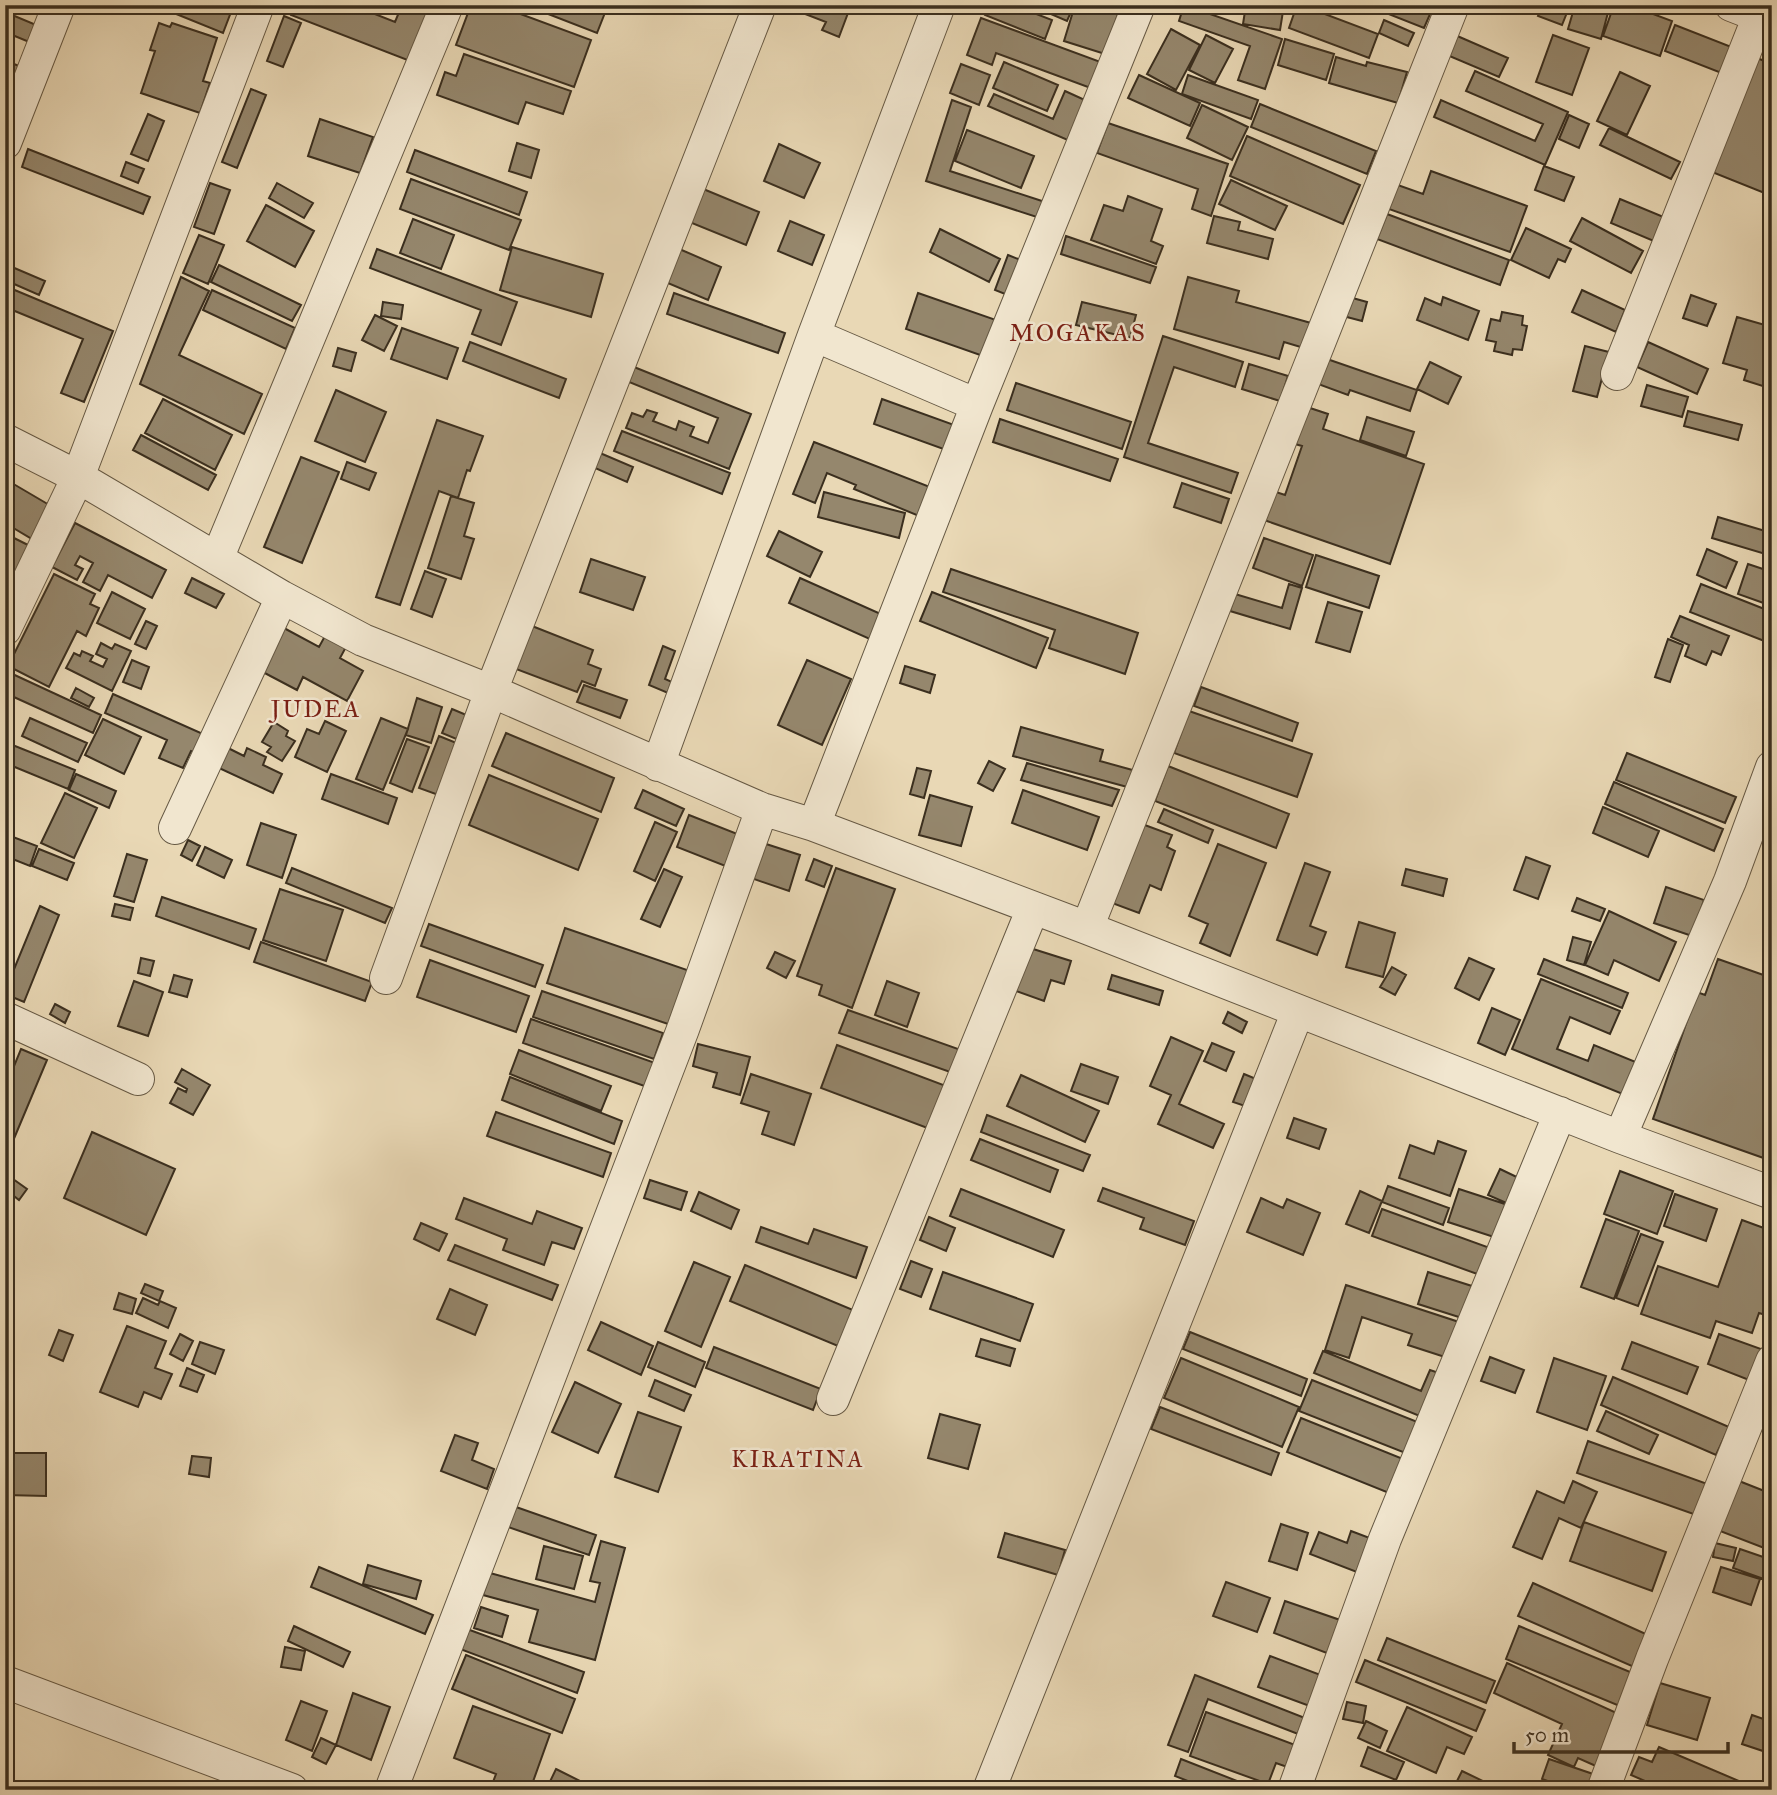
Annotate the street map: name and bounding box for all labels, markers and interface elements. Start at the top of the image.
district label: MOGAKAS [1009,318,1147,348]
district label: JUDEA [268,694,361,724]
district label: KIRATINA [731,1445,865,1473]
scale bar [1514,1711,1728,1755]
text: 50 m [1525,1722,1570,1748]

